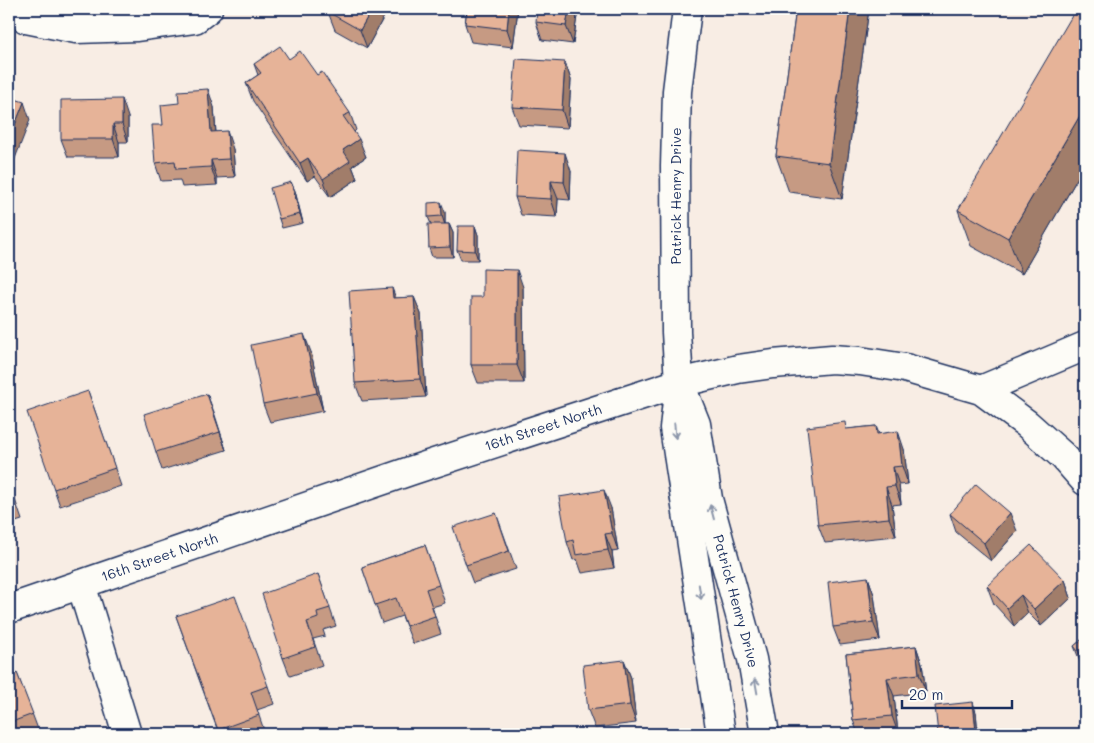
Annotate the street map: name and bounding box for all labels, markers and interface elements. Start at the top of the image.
street label: Patrick Henry Drive [666,127,685,265]
street label: 16th Street North [482,399,604,455]
one-way arrow [671,423,680,439]
one-way arrow [707,504,716,520]
street label: 16th Street North [98,528,220,586]
street label: Patrick Henry Drive [709,532,763,669]
one-way arrow [695,584,705,600]
scale bar [902,678,1012,710]
one-way arrow [751,679,761,695]
text: 20 m [909,684,943,704]

